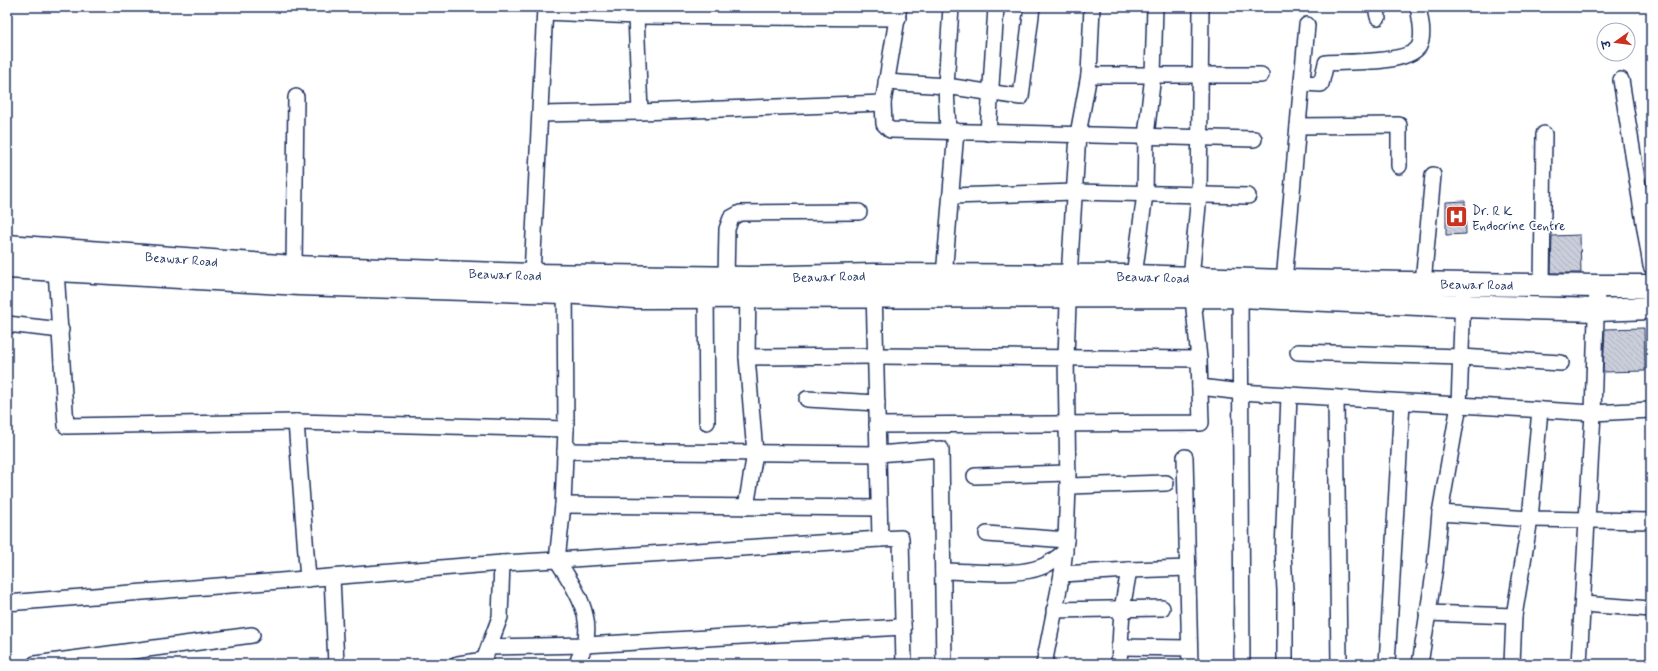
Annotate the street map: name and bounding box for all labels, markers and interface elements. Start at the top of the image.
north arrow [1596,22,1636,62]
text: उ [1599,37,1615,50]
place label: Dr. R K Endocrine Centre [1472,203,1565,235]
hospital icon: Dr. R K Endocrine Centre [1444,204,1470,230]
street label: Beawar Road [144,249,218,271]
street label: Beawar Road [468,266,542,285]
street label: Beawar Road [792,268,866,287]
street label: Beawar Road [1117,269,1190,288]
street label: Beawar Road [1440,277,1514,295]

